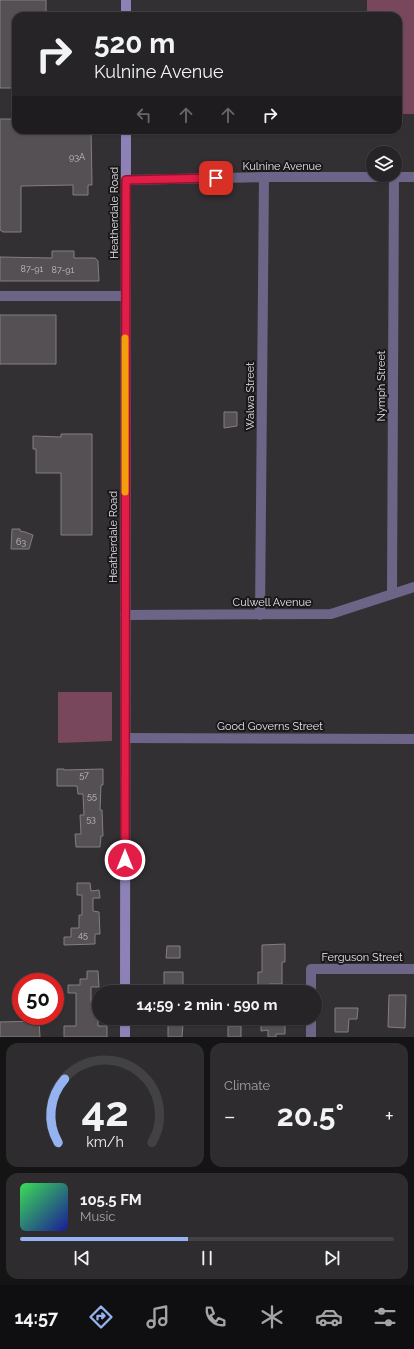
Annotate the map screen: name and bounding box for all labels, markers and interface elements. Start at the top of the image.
text: 520 m [94,27,175,60]
icon: right [28,28,80,80]
text: Kulnine Avenue [94,61,224,82]
icon: left [133,104,155,126]
icon: ahead [175,104,197,126]
icon: ahead [217,104,239,126]
icon: right [259,104,281,126]
map controls [366,146,402,182]
button: layers [366,146,402,182]
house number: 93A [69,152,85,162]
street label: Kulnine Avenue [242,160,322,173]
pin [199,161,233,195]
street label: Heatherdale Road [108,167,121,259]
icon: arrive [205,167,227,189]
house number: 87-91 [21,264,44,274]
house number: 87-91 [52,265,75,275]
street label: Nymph Street [375,350,388,422]
street label: Walwa Street [244,362,257,430]
street label: Heatherdale Road [107,491,120,583]
house number: 63 [16,537,26,547]
street label: Culwell Avenue [233,596,312,609]
street label: Good Governs Street [217,720,323,733]
house number: 57 [79,770,89,780]
house number: 55 [87,791,97,801]
house number: 53 [86,814,96,824]
position arrow [104,839,146,881]
house number: 45 [78,930,88,940]
street label: Ferguson Street [321,951,403,964]
speed limit sign: 50 [12,973,64,1025]
text: 14:59 · 2 min · 590 m [137,996,277,1014]
text: Climate [224,1078,270,1093]
text: 42 [81,1087,129,1136]
text: 20.5° [277,1098,344,1133]
text: − [224,1103,236,1129]
text: + [385,1103,394,1129]
text: km/h [86,1134,124,1150]
text: 105.5 FM [80,1191,142,1209]
text: Music [80,1209,115,1224]
icon: previous [71,1247,93,1269]
icon: pause [196,1247,218,1269]
icon: next [321,1247,343,1269]
icon: directions [87,1303,115,1331]
icon: music [144,1303,172,1331]
icon: phone [201,1303,229,1331]
icon: climate [258,1303,286,1331]
icon: car [315,1303,343,1331]
icon: filters [371,1303,399,1331]
text: 14:57 [14,1307,58,1328]

